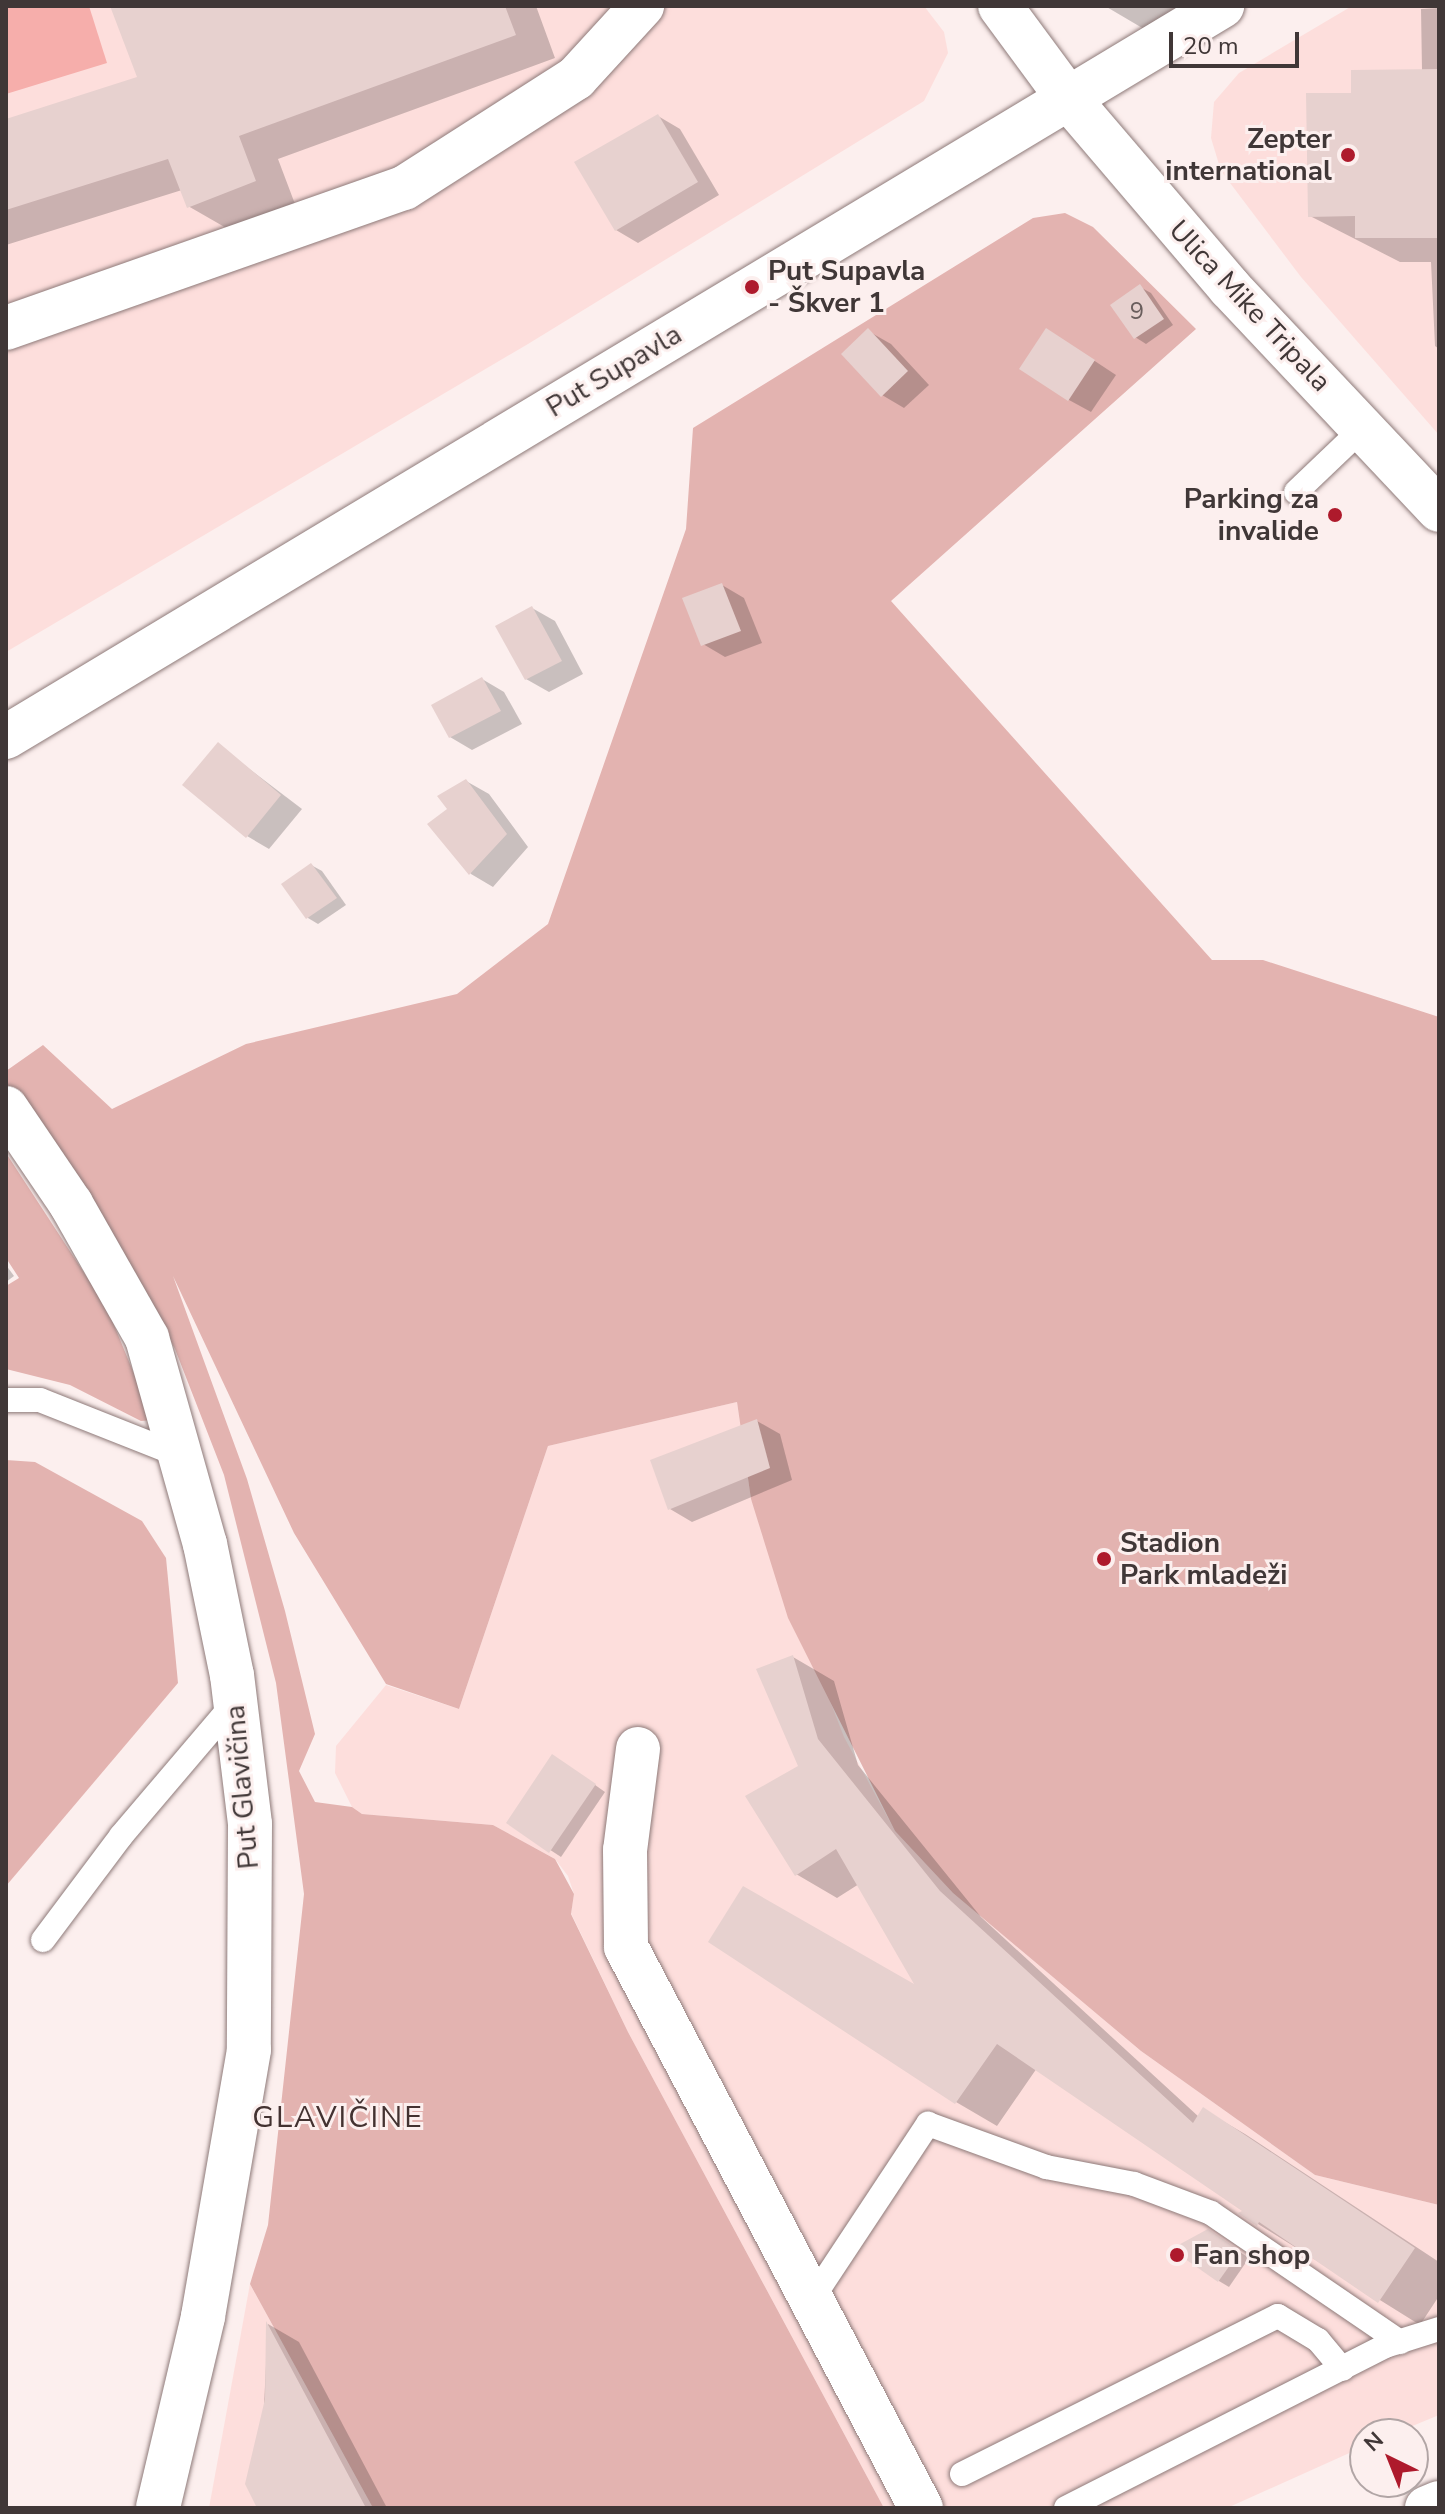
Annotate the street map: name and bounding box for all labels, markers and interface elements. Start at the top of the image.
scale bar [1173,16,1303,66]
text: 20 m [1183,30,1239,62]
place label: Zepter international [1165,122,1332,188]
marker: Zepter international [1339,146,1357,164]
street label: Ulica Mike Tripala [1162,213,1338,399]
place label: Put Supavla - Škver 1 [768,254,925,320]
marker: Put Supavla - Škver 1 [743,278,761,296]
house number: 9 [1130,298,1144,326]
street label: Put Supavla [540,318,688,424]
place label: Parking za invalide [1184,482,1319,548]
marker: Parking za invalide [1326,506,1344,524]
place label: Stadion Park mladeži [1120,1526,1287,1592]
marker: Stadion Park mladeži [1095,1550,1113,1568]
street label: Put Glavičina [218,1704,266,1870]
district label: GLAVIČINE [252,2100,424,2136]
place label: Fan shop [1193,2238,1310,2272]
marker: Fan shop [1168,2246,1186,2264]
north arrow [1349,2418,1429,2498]
text: N [1358,2425,1390,2458]

